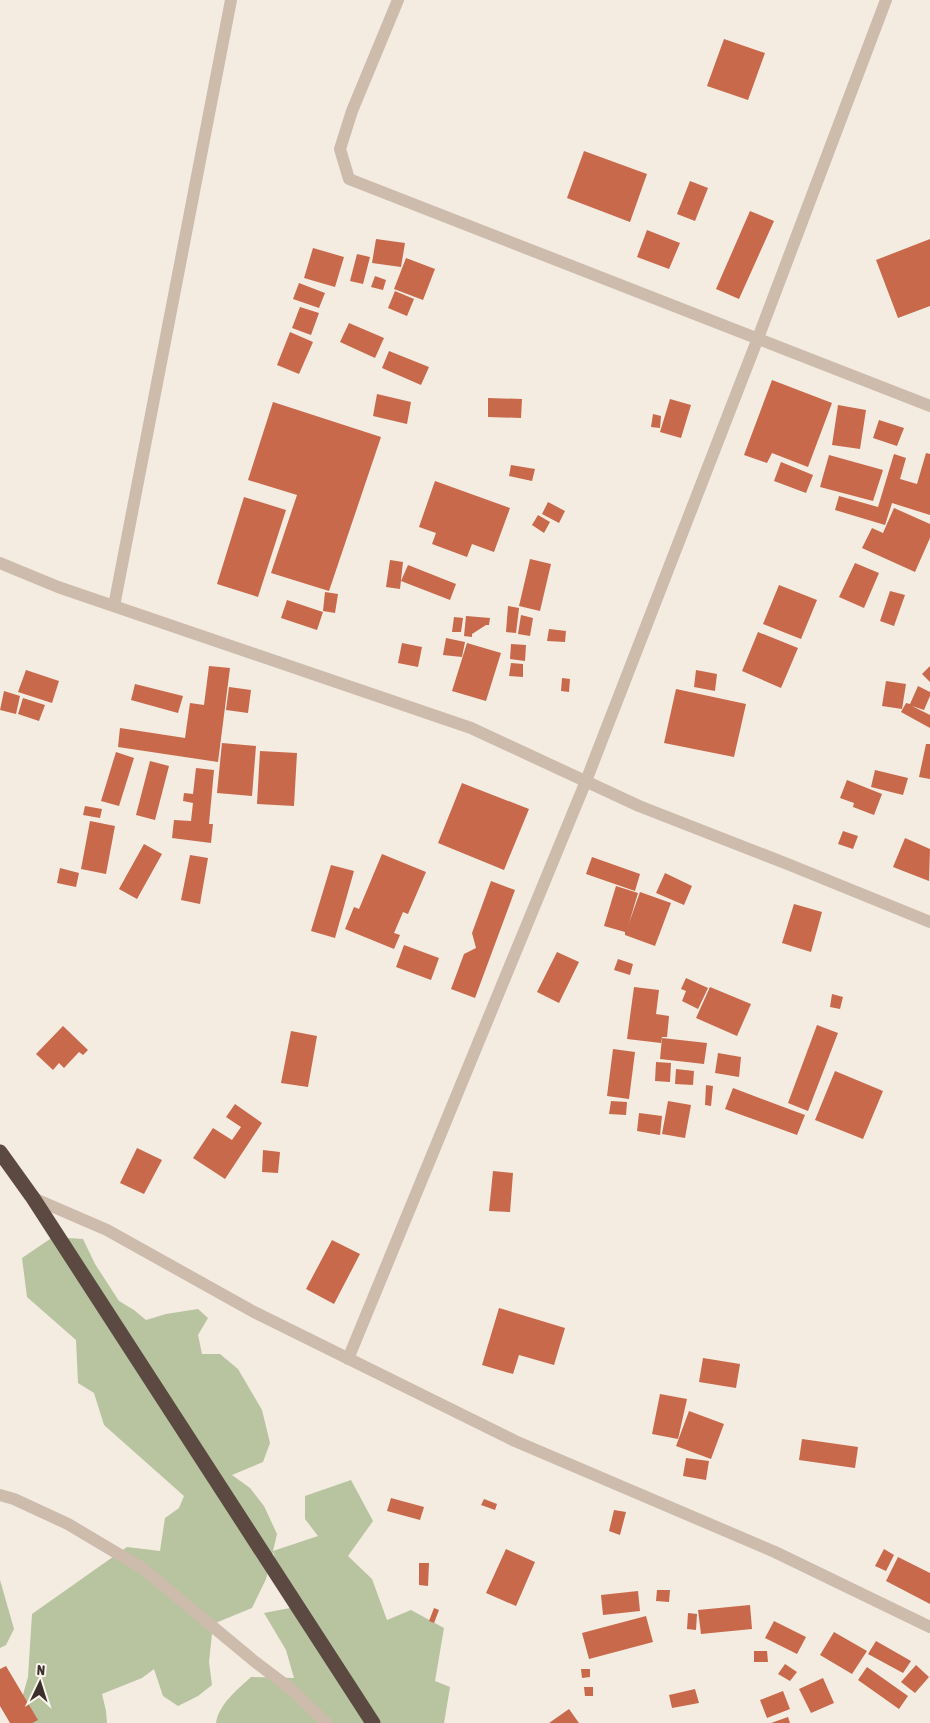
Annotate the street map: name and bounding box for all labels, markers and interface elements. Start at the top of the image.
north arrow [15,1658,65,1708]
text: N [36,1662,46,1678]

